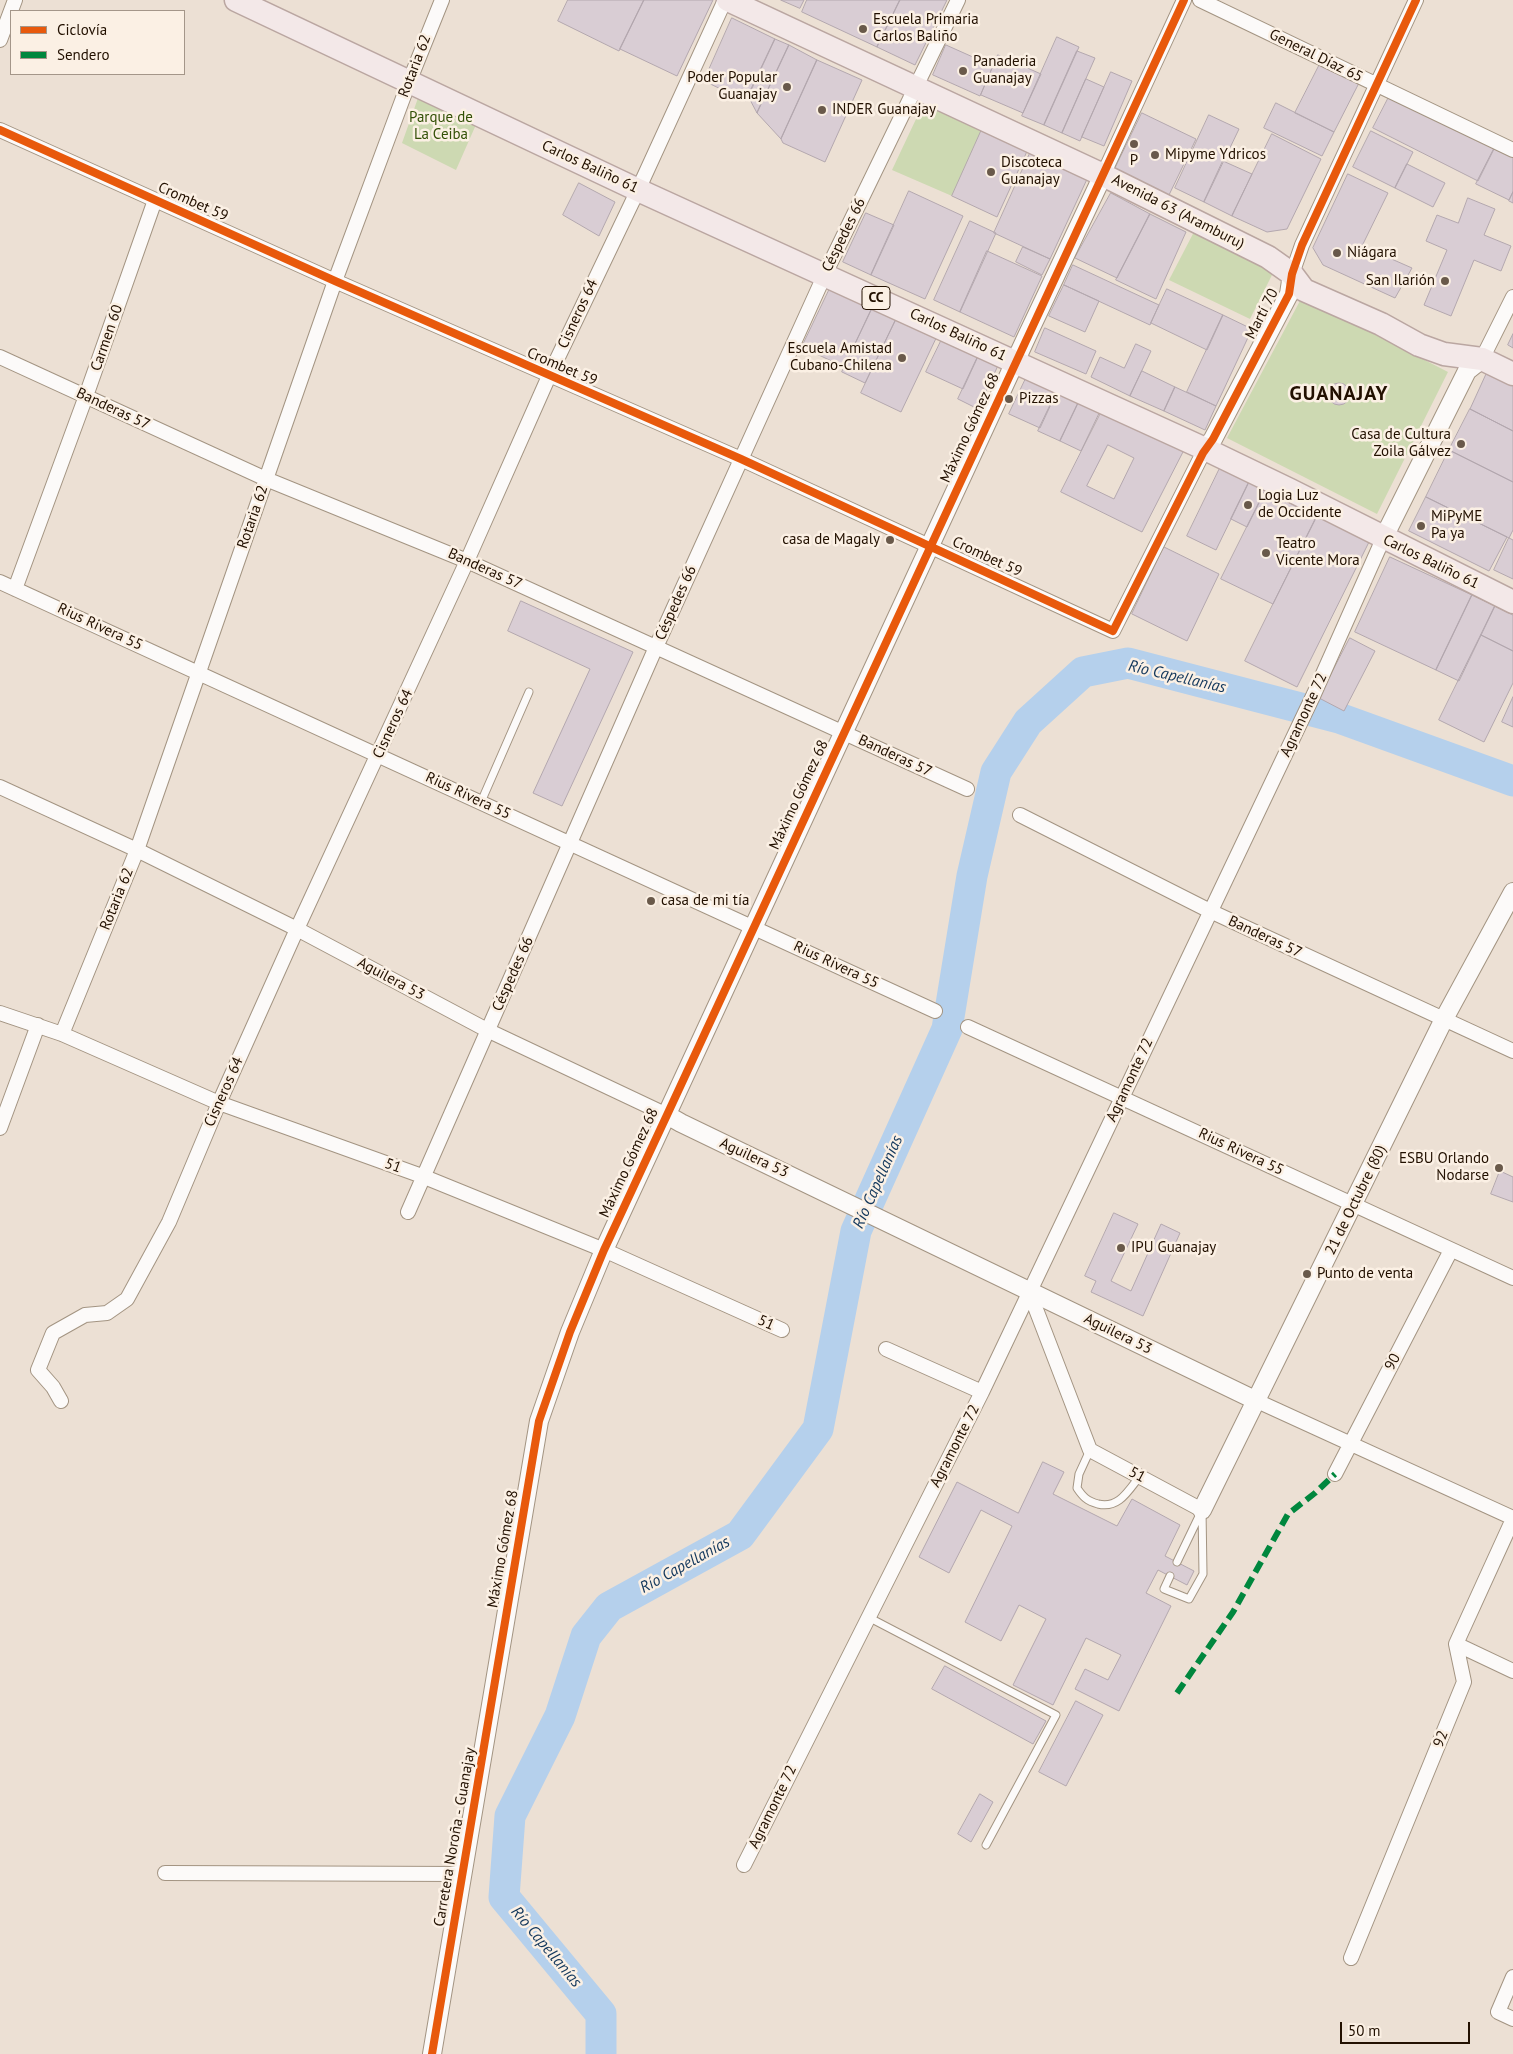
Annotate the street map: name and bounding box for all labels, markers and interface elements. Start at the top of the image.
legend [10,10,185,75]
place label: Escuela Primaria Carlos Baliño [873,11,979,46]
text: Ciclovía [57,20,107,39]
marker: Escuela Primaria Carlos Baliño [857,23,869,35]
street label: General Díaz 65 [1266,26,1366,86]
street label: Rotaria 62 [395,32,435,100]
text: Sendero [57,45,110,64]
place label: Panaderia Guanajay [973,53,1036,88]
marker: Panaderia Guanajay [957,65,969,77]
place label: Poder Popular Guanajay [687,69,777,104]
marker: Poder Popular Guanajay [781,81,793,93]
place label: INDER Guanajay [832,101,936,119]
marker: INDER Guanajay [816,104,828,116]
park label: Parque de La Ceiba [409,109,473,144]
street label: Carlos Baliño 61 [539,137,641,197]
marker: P [1128,138,1140,150]
place label: Mipyme Ydricos [1165,146,1266,164]
marker: Mipyme Ydricos [1149,149,1161,161]
place label: P [1130,152,1138,170]
place label: Discoteca Guanajay [1001,154,1062,189]
marker: Discoteca Guanajay [985,166,997,178]
street label: Avenida 63 (Aramburu) [1109,171,1247,253]
street label: Crombet 59 [155,179,231,225]
street label: Céspedes 66 [818,195,870,275]
place label: Niágara [1347,244,1397,262]
marker: Niágara [1331,247,1343,259]
place label: San Ilarión [1366,272,1435,290]
marker: San Ilarión [1439,275,1451,287]
street label: Cisneros 64 [554,276,602,352]
road number: CC [862,286,890,310]
street label: Martí 70 [1242,286,1282,342]
street label: Carmen 60 [87,302,127,374]
street label: Carlos Baliño 61 [907,305,1009,365]
place label: Escuela Amistad Cubano-Chilena [787,340,892,375]
street label: Crombet 59 [524,344,600,390]
marker: Escuela Amistad Cubano-Chilena [896,352,908,364]
street label: Máximo Gómez 68 [937,370,1003,486]
district label: GUANAJAY [1289,382,1389,406]
street label: Banderas 57 [73,384,153,434]
place label: Pizzas [1019,390,1059,408]
marker: Pizzas [1003,393,1015,405]
place label: Casa de Cultura Zoila Gálvez [1351,426,1451,461]
marker: Casa de Cultura Zoila Gálvez [1455,438,1467,450]
street label: Rotaria 62 [234,483,272,551]
place label: Logia Luz de Occidente [1258,487,1342,522]
marker: Logia Luz de Occidente [1242,499,1254,511]
place label: MiPyME Pa ya [1431,508,1482,543]
marker: MiPyME Pa ya [1415,520,1427,532]
place label: casa de Magaly [782,531,880,549]
street label: Carlos Baliño 61 [1380,531,1482,593]
street label: Crombet 59 [949,533,1025,581]
marker: casa de Magaly [884,534,896,546]
place label: Teatro Vicente Mora [1276,535,1360,570]
street label: Banderas 57 [445,545,525,593]
marker: Teatro Vicente Mora [1260,547,1272,559]
street label: Céspedes 66 [651,563,701,643]
street label: Rius Rivera 55 [55,599,145,655]
water label: Río Capellanías [1126,656,1228,698]
street label: Agramonte 72 [1277,670,1331,760]
street label: Cisneros 64 [369,686,417,762]
street label: Banderas 57 [855,731,935,781]
street label: Máximo Gómez 68 [766,737,832,853]
street label: Rius Rivera 55 [423,768,513,824]
street label: Rotaria 62 [96,865,138,933]
place label: casa de mi tía [661,892,749,910]
marker: casa de mi tía [645,895,657,907]
street label: Banderas 57 [1225,912,1305,962]
street label: Céspedes 66 [488,934,538,1014]
street label: Rius Rivera 55 [791,937,881,993]
street label: Aguilera 53 [354,954,428,1004]
street label: Agramonte 72 [1103,1035,1157,1125]
street label: Cisneros 64 [201,1054,247,1130]
street label: Máximo Gómez 68 [596,1105,662,1221]
street label: Rius Rivera 55 [1196,1124,1286,1180]
water label: Río Capellanías [849,1133,907,1231]
street label: Aguilera 53 [717,1134,791,1182]
street label: 21 de Octubre (80) [1322,1142,1390,1258]
place label: ESBU Orlando Nodarse [1399,1150,1489,1185]
street label: 51 [382,1155,404,1177]
marker: ESBU Orlando Nodarse [1493,1162,1505,1174]
place label: IPU Guanajay [1131,1239,1216,1257]
marker: IPU Guanajay [1115,1242,1127,1254]
place label: Punto de venta [1317,1265,1413,1283]
marker: Punto de venta [1301,1268,1313,1280]
street label: Aguilera 53 [1081,1310,1155,1358]
street label: 51 [755,1311,777,1335]
street label: 90 [1381,1351,1405,1373]
street label: Agramonte 72 [926,1402,984,1490]
street label: 51 [1126,1463,1148,1487]
street label: Máximo Gómez 68 [484,1489,522,1609]
water label: Río Capellanías [637,1532,733,1598]
street label: 92 [1430,1728,1452,1750]
street label: Carretera Noroña - Guanajay [430,1746,480,1928]
street label: Agramonte 72 [745,1762,801,1852]
water label: Río Capellanías [507,1903,585,1991]
scale bar [1343,2012,1473,2044]
text: 50 m [1348,2021,1381,2040]

